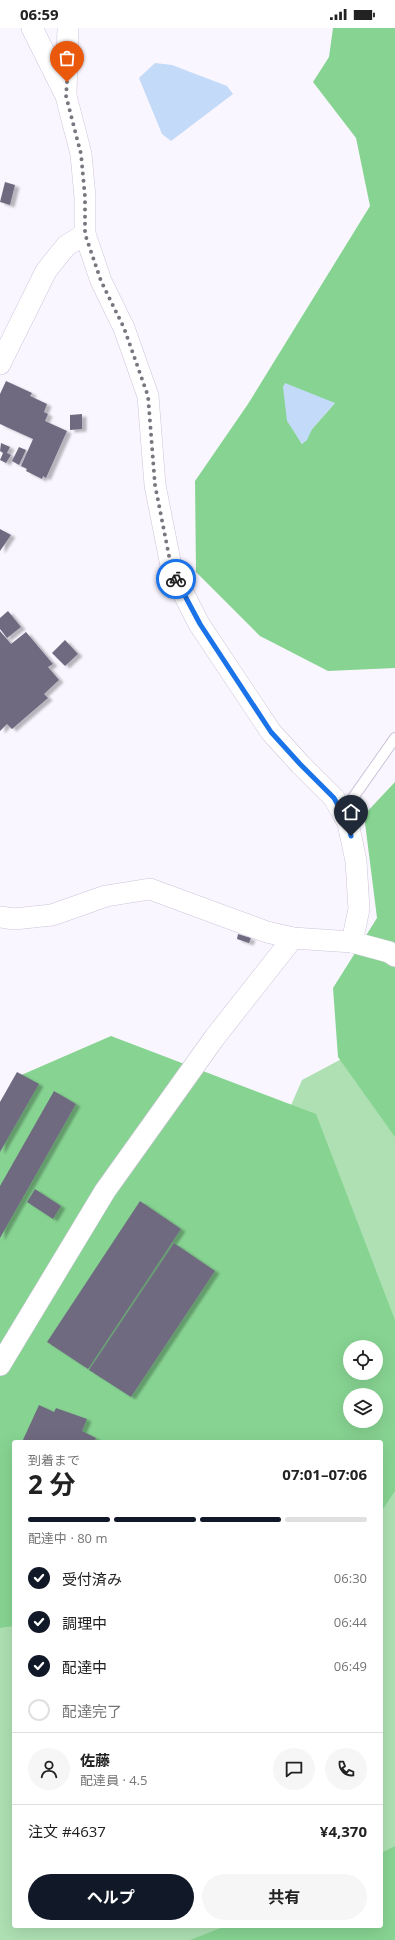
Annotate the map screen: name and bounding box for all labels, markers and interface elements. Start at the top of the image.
text: 06:59 [20,4,59,24]
pin [50,41,84,82]
icon: bag [56,47,78,69]
courier [156,559,196,599]
icon: bike [165,568,187,590]
pin [334,795,368,836]
icon: home [340,801,362,823]
map controls [343,1340,383,1428]
button: locate [343,1340,383,1380]
button: layers [343,1388,383,1428]
text: 到着まで [28,1451,80,1469]
text: 07:01–07:06 [282,1464,367,1484]
text: 2 分 [28,1466,76,1502]
text: 配達中 · 80 m [28,1529,107,1547]
icon: check [28,1567,50,1589]
text: 受付済み [62,1569,122,1589]
text: 06:30 [334,1569,367,1587]
icon: check [28,1611,50,1633]
text: 調理中 [62,1613,107,1633]
text: 06:44 [334,1613,367,1631]
icon: check [28,1655,50,1677]
text: 配達中 [62,1657,107,1677]
text: 06:49 [334,1657,367,1675]
text: 配達完了 [62,1701,122,1721]
button: person [28,1748,70,1790]
button: chat [273,1748,315,1790]
button: phone [325,1748,367,1790]
text: 佐藤 [80,1750,110,1770]
text: 配達員 · 4.5 [80,1771,147,1789]
text: 注文 #4637 [28,1821,106,1841]
text: ¥4,370 [320,1821,367,1841]
button: ヘルプ [28,1874,194,1920]
button: 共有 [202,1874,367,1920]

